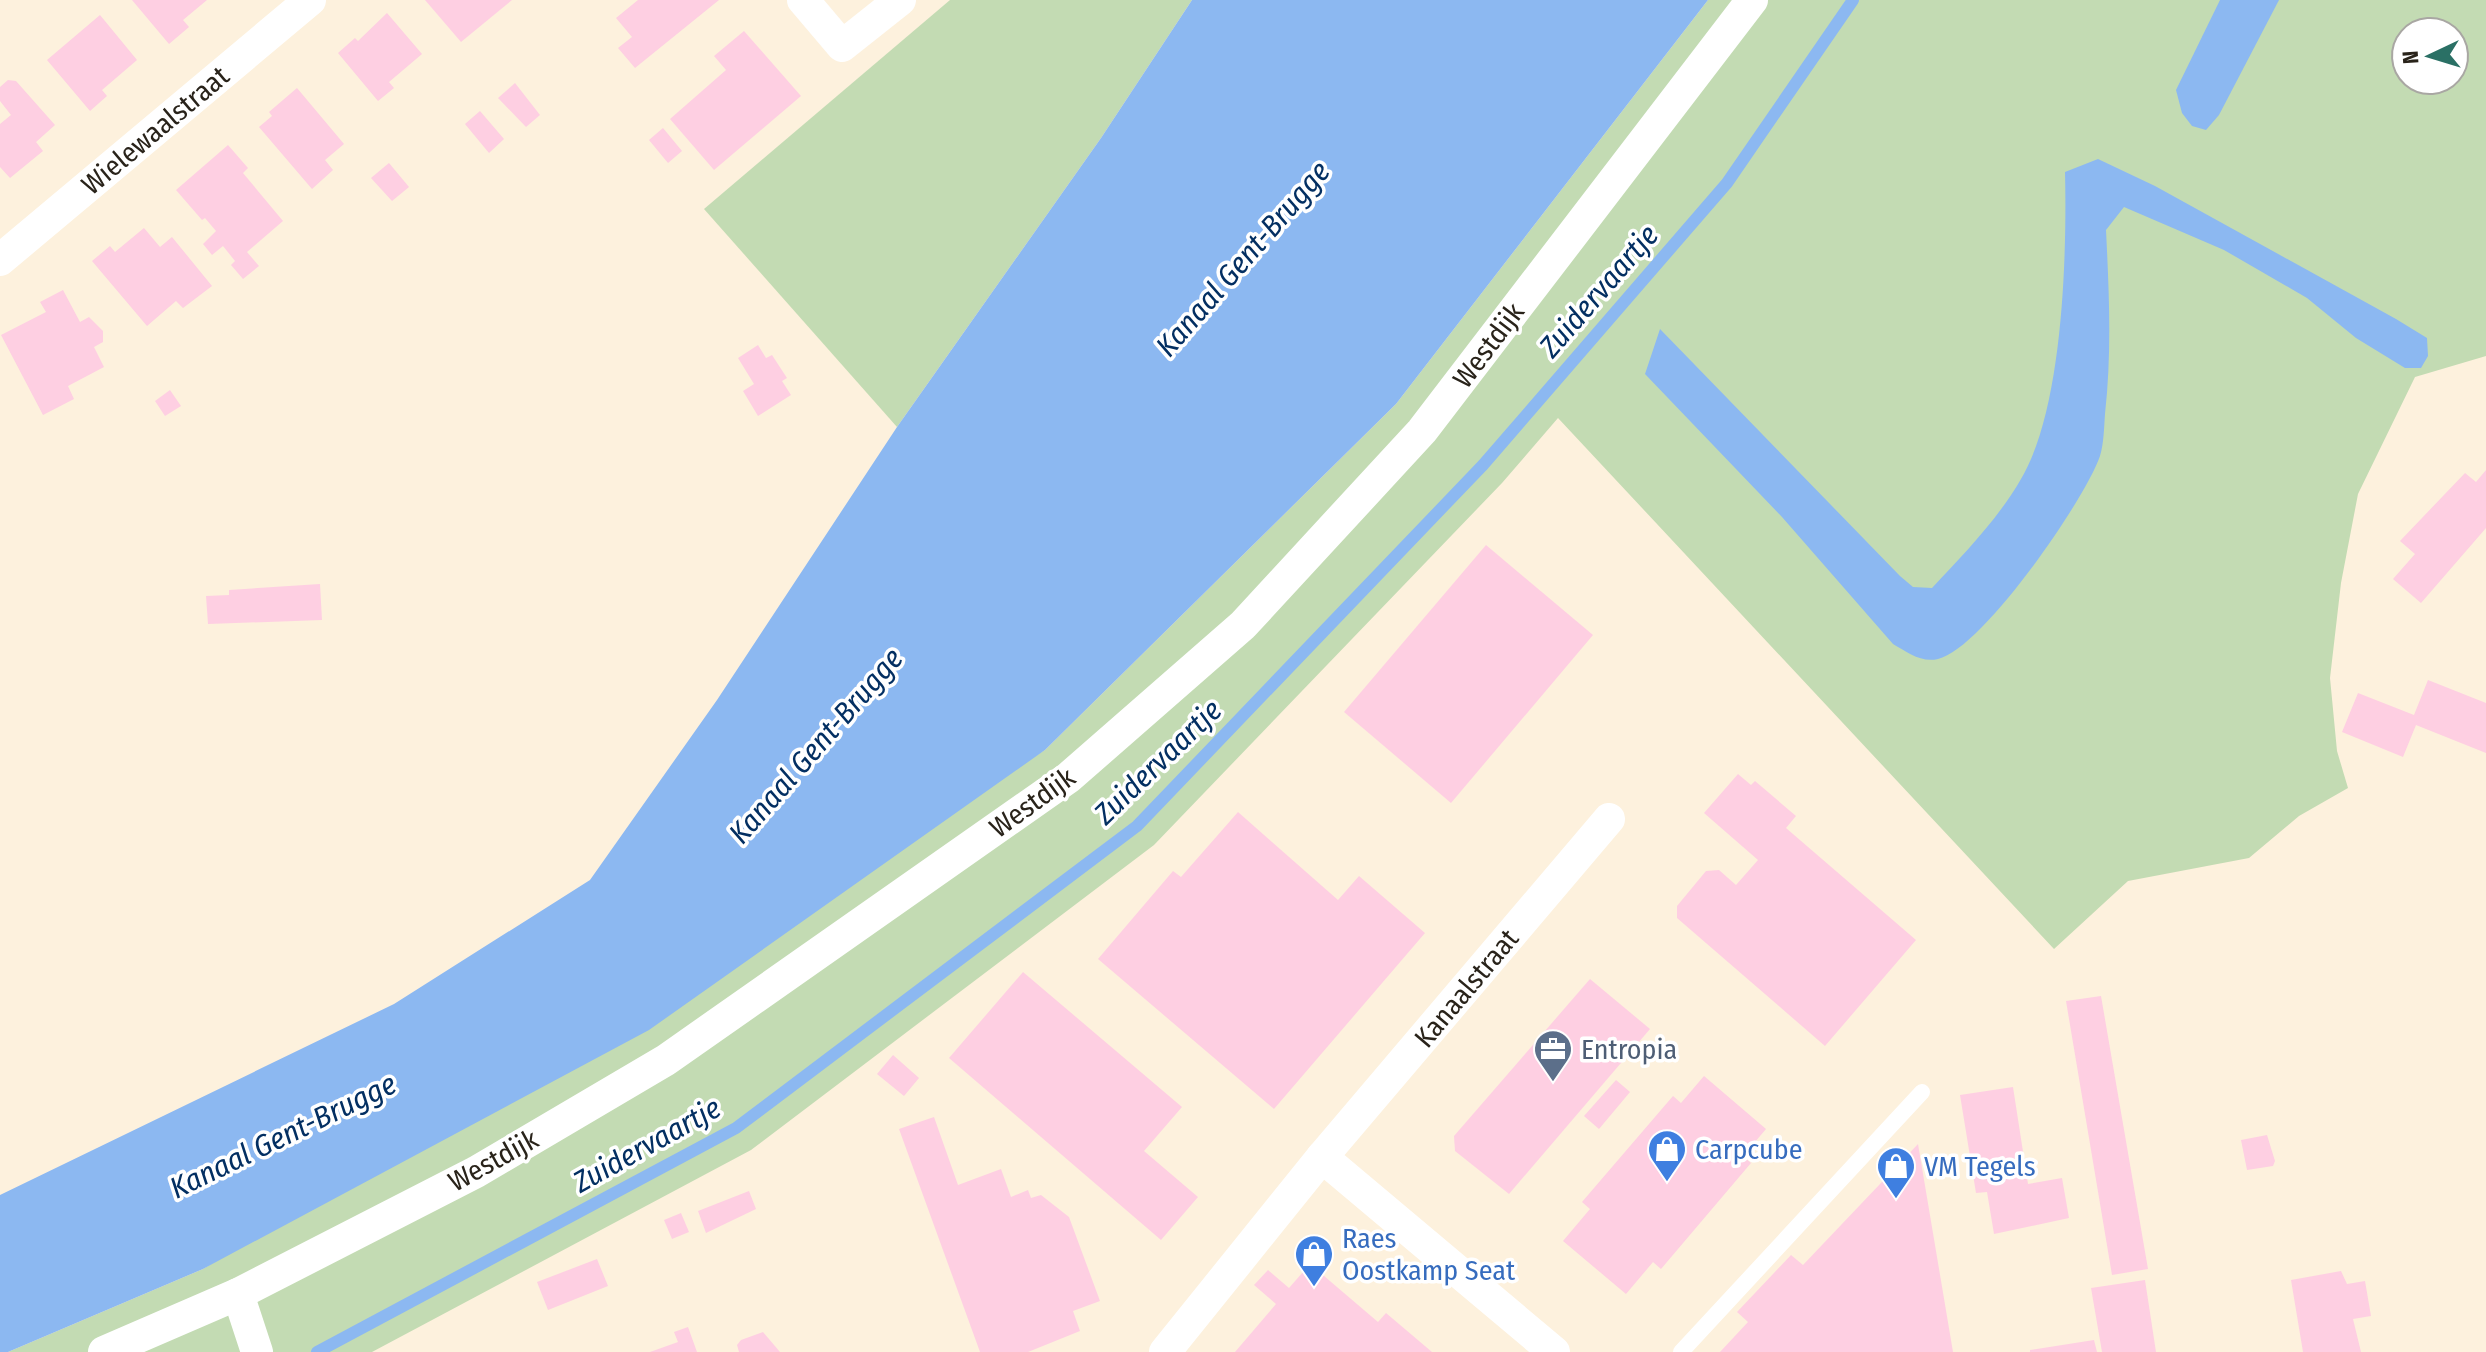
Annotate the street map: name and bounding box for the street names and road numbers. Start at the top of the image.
street label: Wielewaalstraat [75,59,236,201]
street label: Westdijk [1446,296,1531,394]
street label: Westdijk [983,760,1082,844]
street label: Kanaalstraat [1407,922,1526,1054]
street label: Westdijk [443,1122,545,1198]

